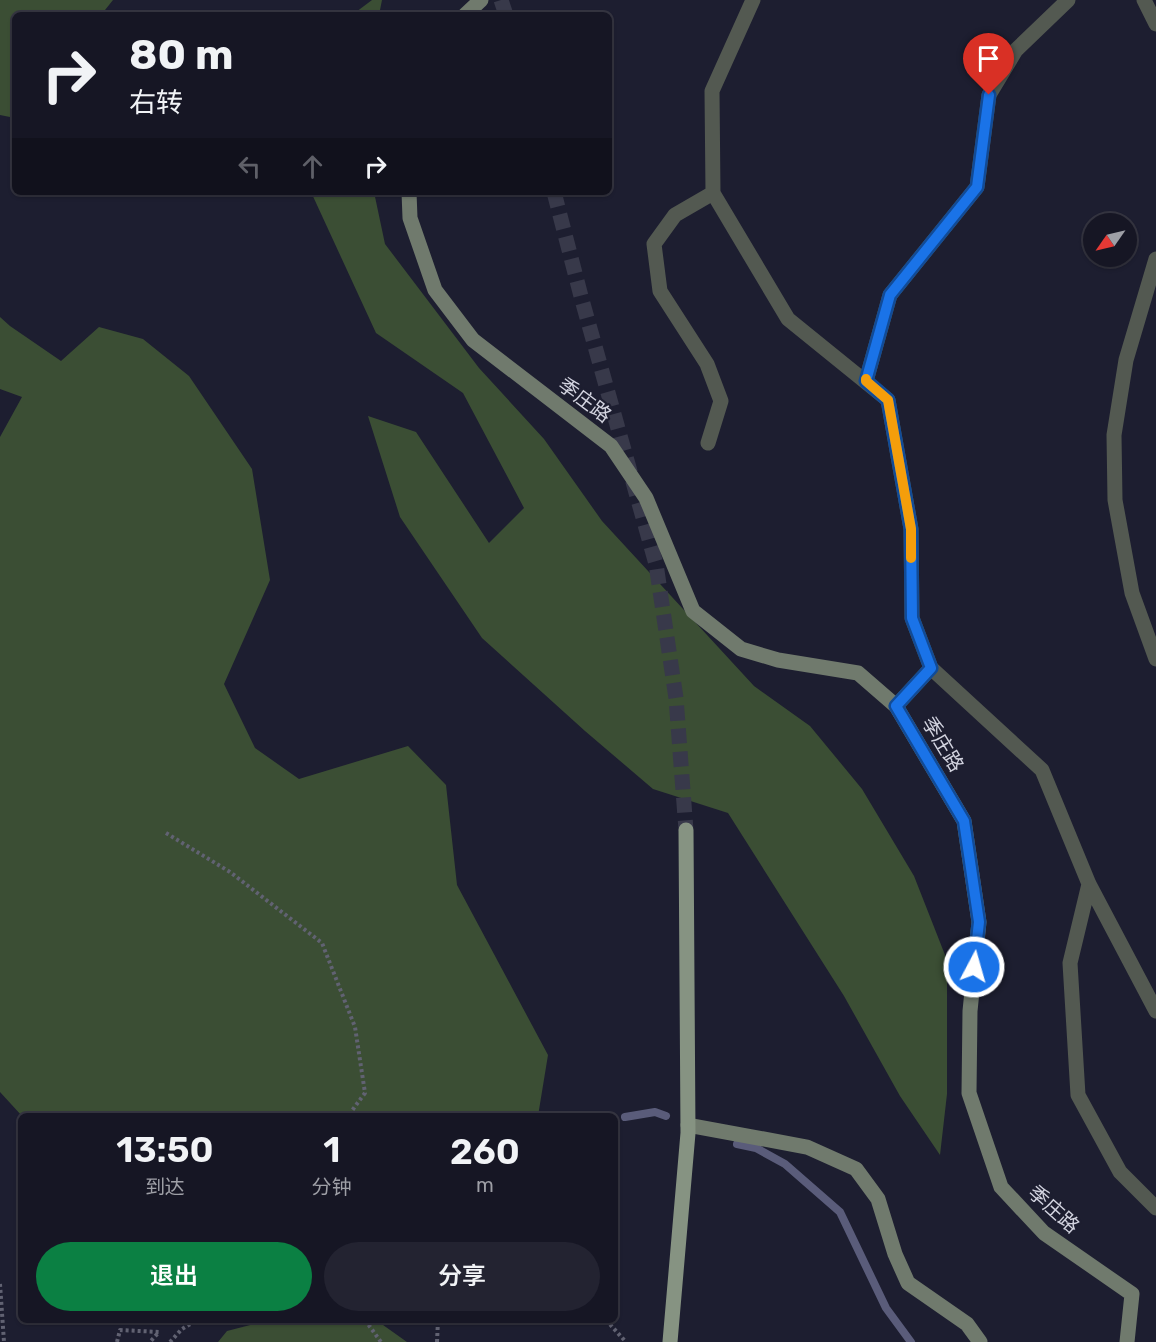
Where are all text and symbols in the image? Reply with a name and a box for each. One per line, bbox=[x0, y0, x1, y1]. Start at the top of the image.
text: 80 m bbox=[129, 30, 233, 80]
pin bbox=[963, 33, 1014, 95]
icon: right bbox=[30, 36, 108, 114]
icon: arrive bbox=[972, 42, 1005, 75]
text: 右转 bbox=[129, 87, 183, 119]
icon: left bbox=[233, 150, 266, 183]
icon: ahead bbox=[296, 150, 329, 183]
icon: right bbox=[359, 150, 392, 183]
north arrow bbox=[1083, 213, 1137, 267]
map controls bbox=[1083, 213, 1137, 267]
street label: 季庄路 bbox=[554, 372, 616, 428]
street label: 季庄路 bbox=[917, 712, 969, 776]
position arrow bbox=[942, 935, 1006, 999]
text: 13:50 bbox=[116, 1128, 214, 1171]
text: 1 bbox=[323, 1128, 340, 1171]
text: 260 bbox=[450, 1130, 520, 1173]
text: m bbox=[476, 1173, 494, 1197]
text: 到达 bbox=[145, 1175, 185, 1199]
text: 分钟 bbox=[312, 1175, 352, 1199]
street label: 季庄路 bbox=[1024, 1180, 1084, 1238]
button: 退出 bbox=[36, 1242, 312, 1311]
button: 分享 bbox=[324, 1242, 600, 1311]

